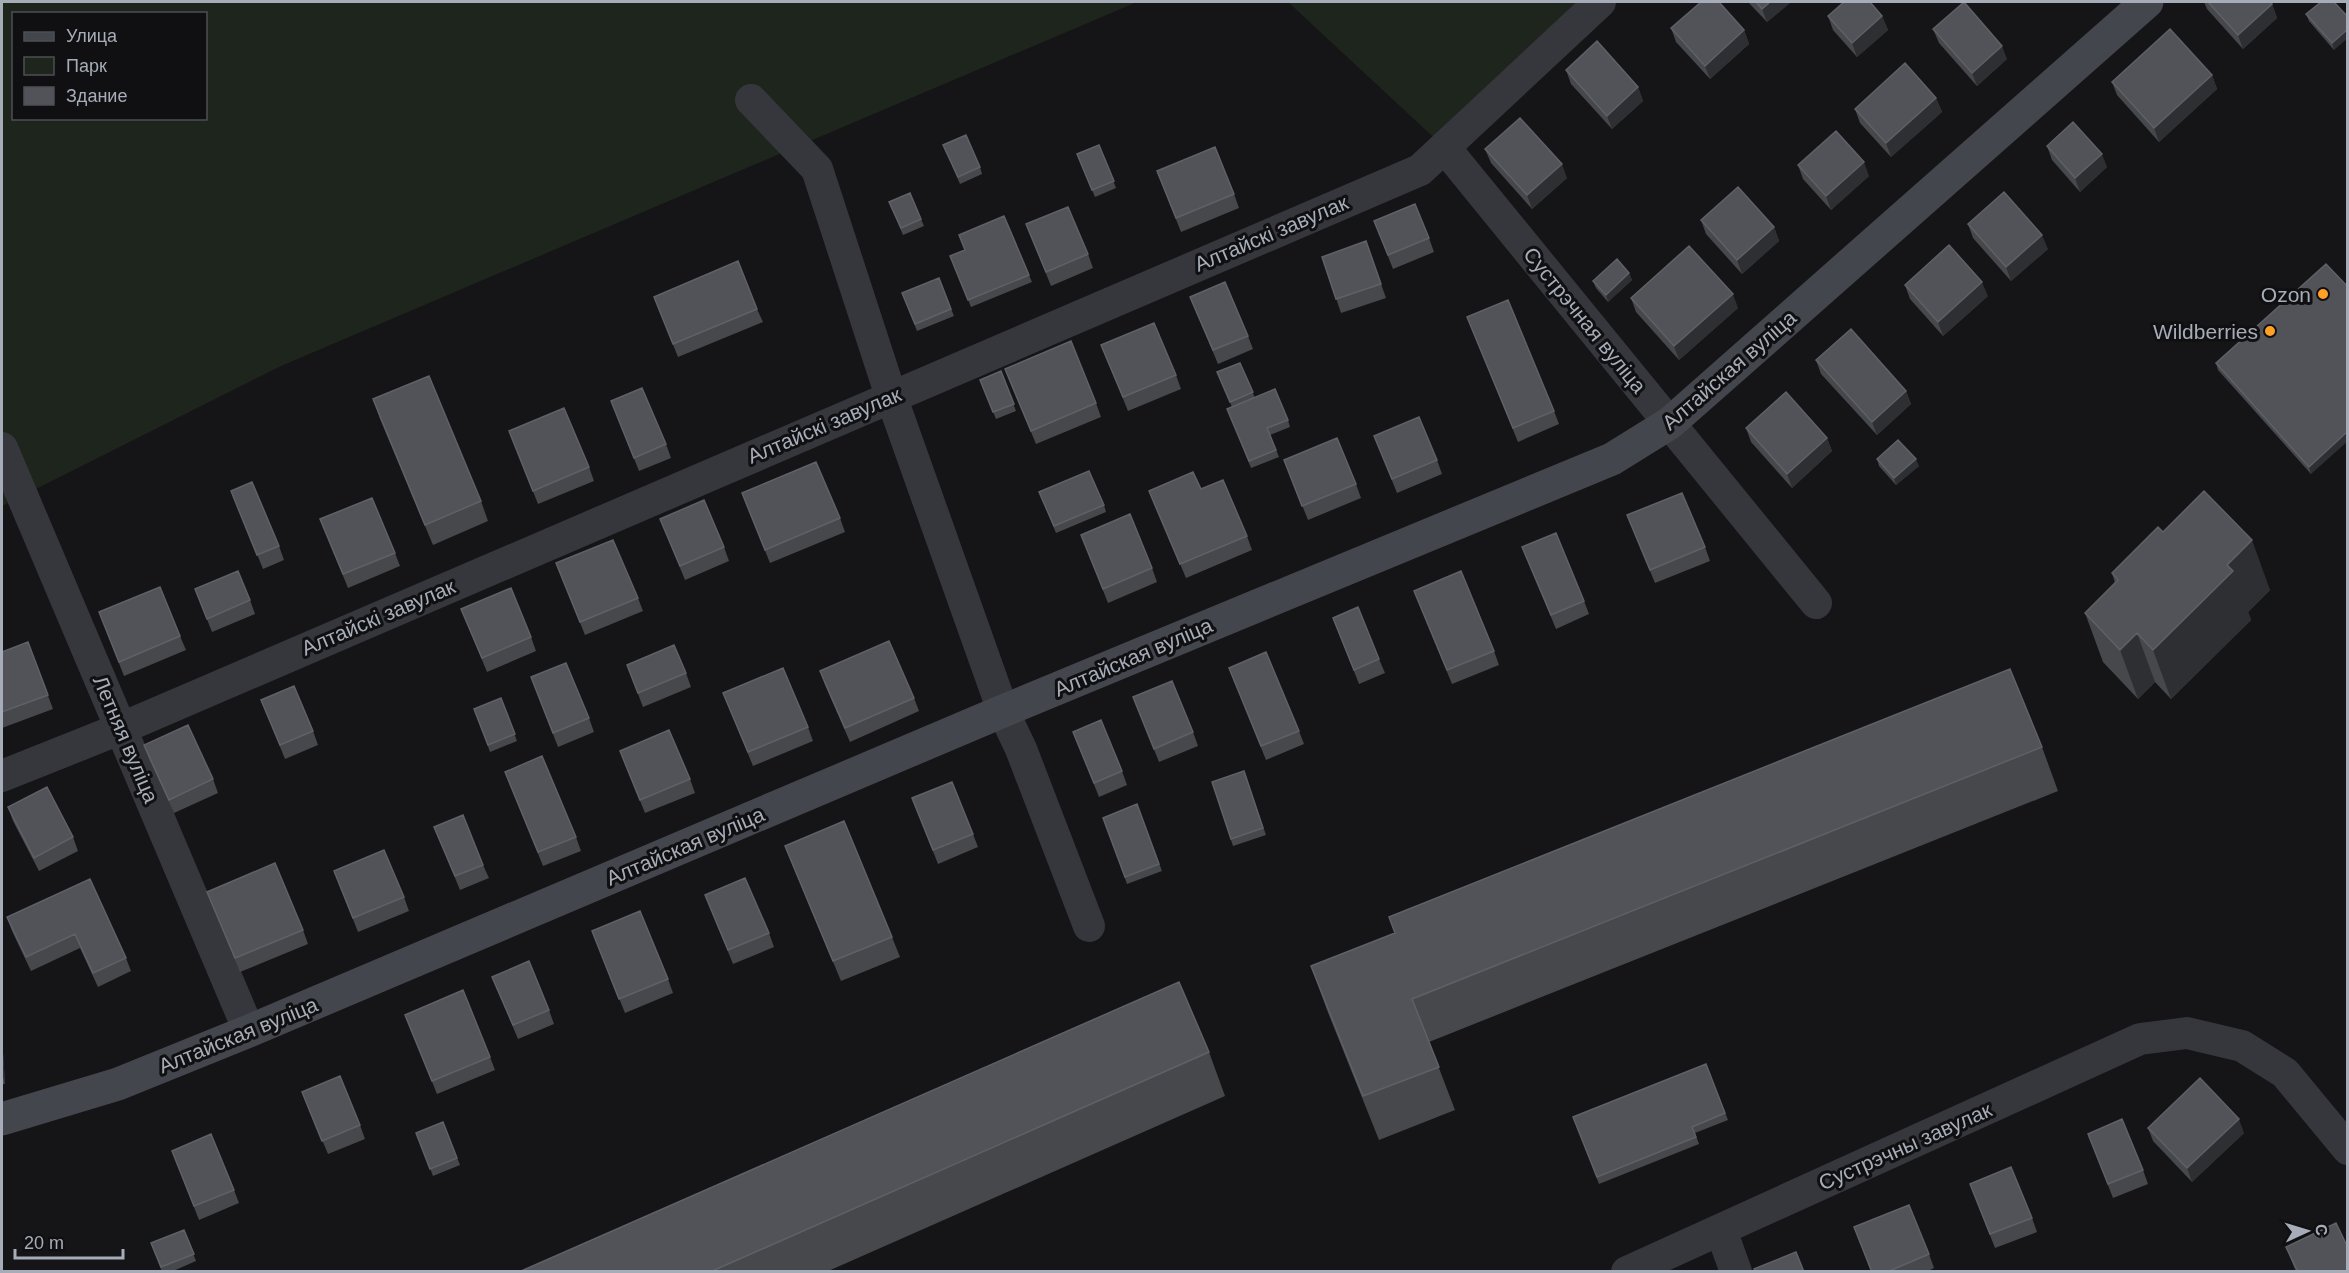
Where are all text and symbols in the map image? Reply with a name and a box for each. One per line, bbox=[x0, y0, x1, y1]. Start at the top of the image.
legend bbox=[12, 12, 207, 120]
text: Улица bbox=[66, 26, 118, 46]
text: Парк bbox=[66, 56, 107, 76]
text: Здание bbox=[66, 86, 127, 106]
street label: Алтайскі завулак bbox=[1191, 190, 1352, 276]
street label: Сустрэчная вуліца bbox=[1519, 243, 1651, 398]
place label: Ozon bbox=[2261, 283, 2311, 306]
marker: Ozon bbox=[2316, 287, 2330, 301]
street label: Алтайская вуліца bbox=[1658, 306, 1801, 434]
place label: Wildberries bbox=[2153, 320, 2258, 343]
marker: Wildberries bbox=[2263, 324, 2277, 338]
street label: Алтайскі завулак bbox=[744, 382, 905, 468]
street label: Алтайскі завулак bbox=[298, 574, 459, 660]
street label: Алтайская вуліца bbox=[1051, 613, 1216, 701]
street label: Летняя вуліца bbox=[89, 672, 163, 806]
street label: Алтайская вуліца bbox=[603, 802, 768, 890]
street label: Алтайская вуліца bbox=[155, 992, 321, 1077]
street label: Сустрэчны завулак bbox=[1815, 1097, 1996, 1194]
north arrow bbox=[2277, 1201, 2337, 1261]
scale bar bbox=[15, 1222, 123, 1260]
text: С bbox=[2313, 1224, 2330, 1237]
text: 20 m bbox=[24, 1233, 64, 1253]

